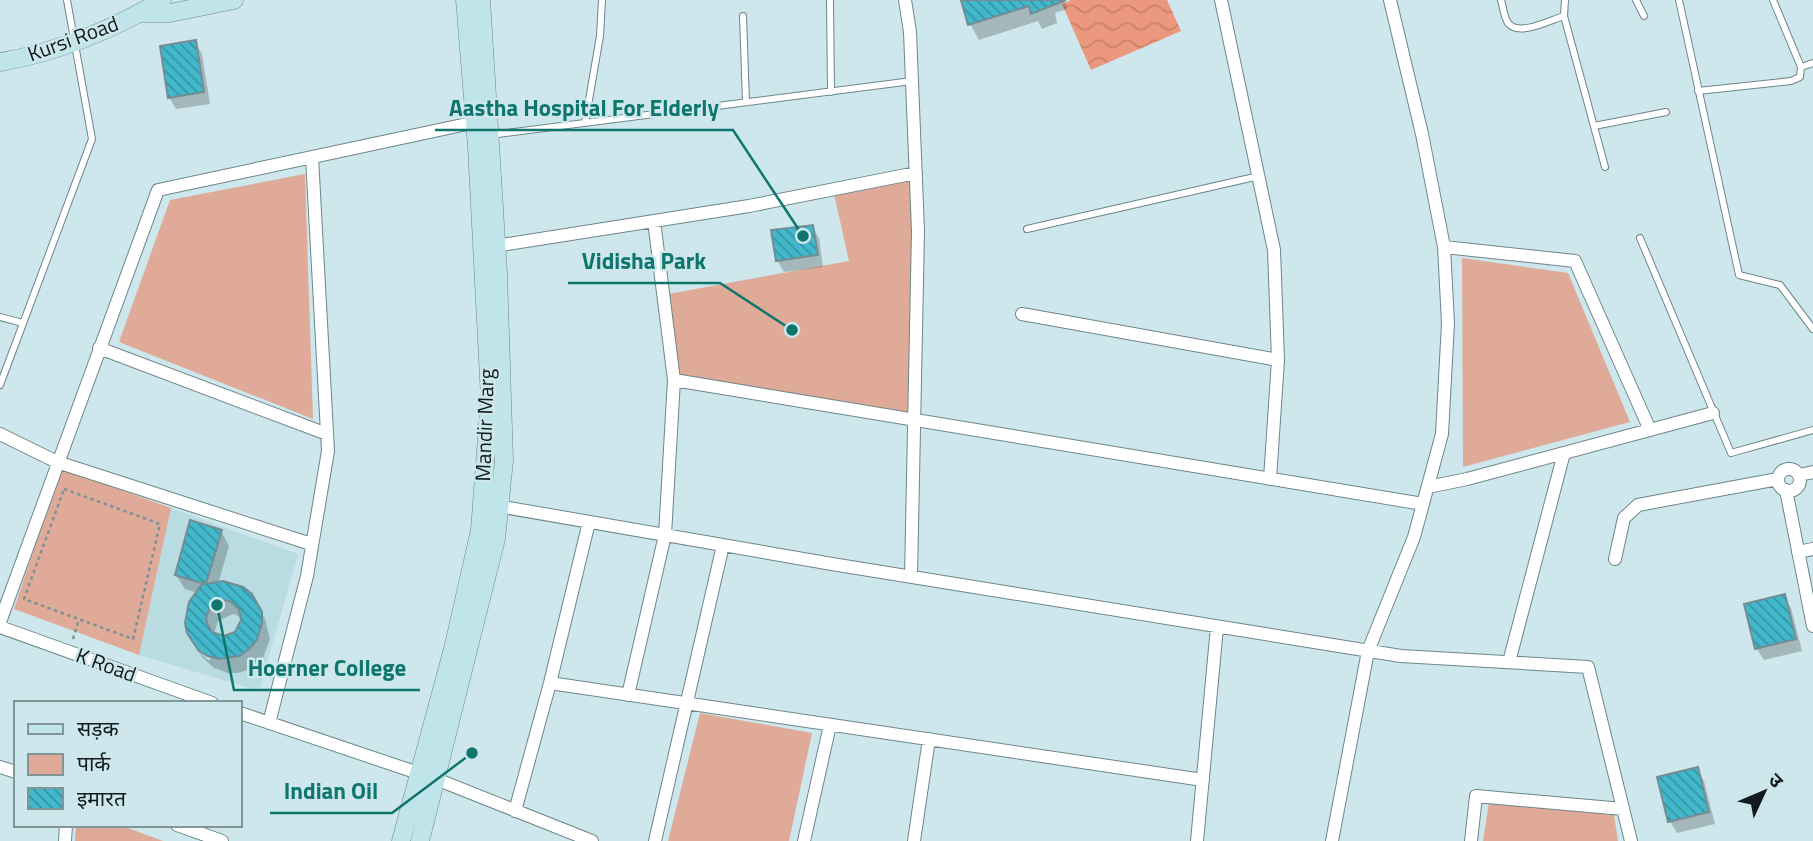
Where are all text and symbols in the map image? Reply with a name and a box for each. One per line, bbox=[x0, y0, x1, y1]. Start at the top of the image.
street label: Kursi Road bbox=[23, 7, 123, 69]
callout: Aastha Hospital For Elderly bbox=[435, 86, 733, 130]
text: Aastha Hospital For Elderly bbox=[449, 90, 719, 125]
callout: Vidisha Park bbox=[568, 239, 720, 283]
text: Vidisha Park bbox=[582, 243, 706, 278]
street label: Mandir Marg bbox=[466, 368, 502, 482]
street label: K Road bbox=[72, 638, 141, 690]
callout: Hoerner College bbox=[234, 646, 420, 690]
text: Hoerner College bbox=[248, 650, 406, 685]
legend bbox=[14, 701, 242, 827]
text: सड़क bbox=[77, 712, 119, 744]
text: पार्क bbox=[77, 747, 111, 779]
north arrow bbox=[1729, 757, 1799, 827]
text: उ bbox=[1762, 766, 1791, 795]
callout: Indian Oil bbox=[270, 769, 392, 813]
text: Indian Oil bbox=[284, 773, 378, 808]
text: इमारत bbox=[77, 782, 127, 814]

